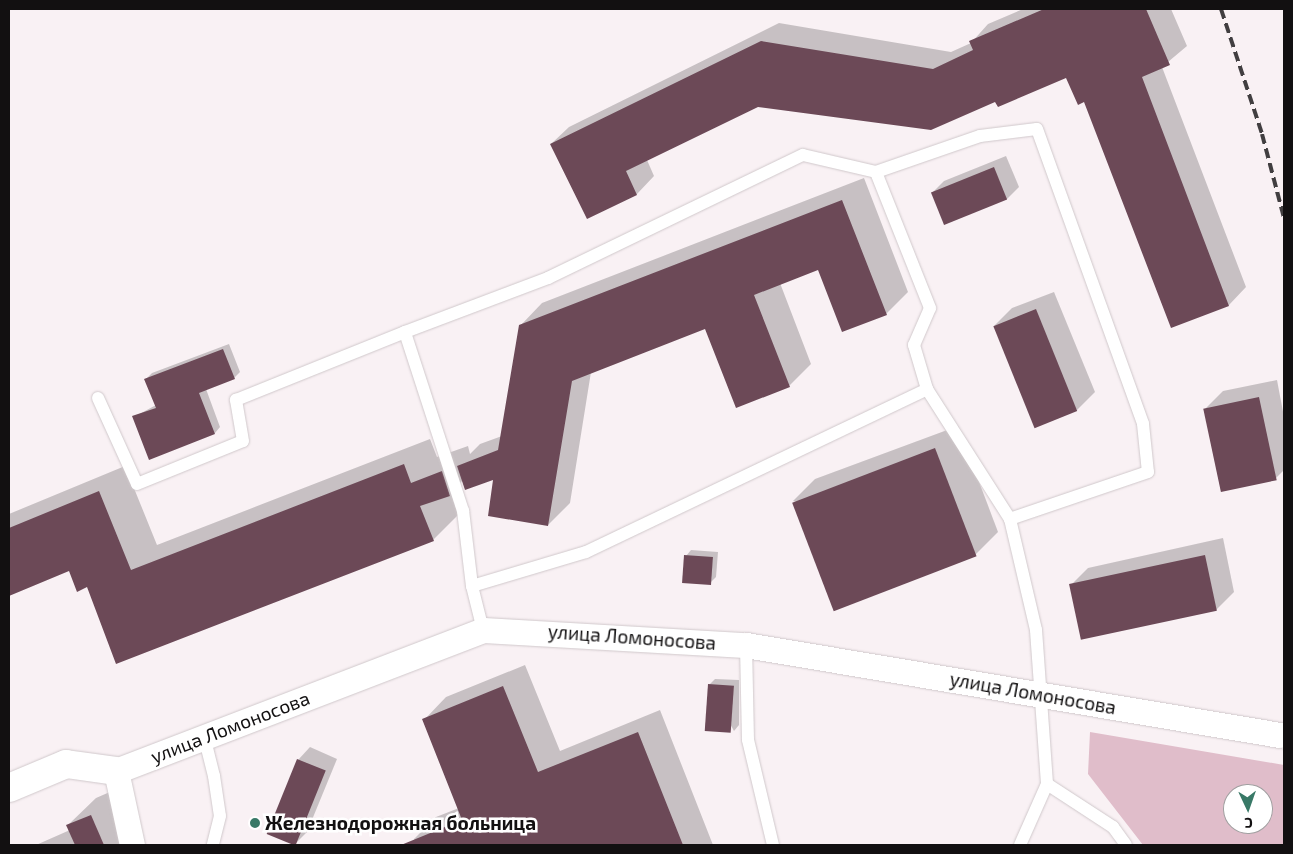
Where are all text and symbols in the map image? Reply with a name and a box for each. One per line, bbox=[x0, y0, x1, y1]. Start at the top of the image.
street label: улица Ломоносова bbox=[547, 620, 717, 654]
street label: улица Ломоносова bbox=[948, 667, 1118, 719]
street label: улица Ломоносова bbox=[147, 686, 313, 768]
north arrow bbox=[1223, 784, 1273, 834]
place label: Железнодорожная больница bbox=[265, 812, 536, 834]
text: С bbox=[1244, 815, 1253, 832]
marker: Железнодорожная больница bbox=[249, 817, 261, 829]

